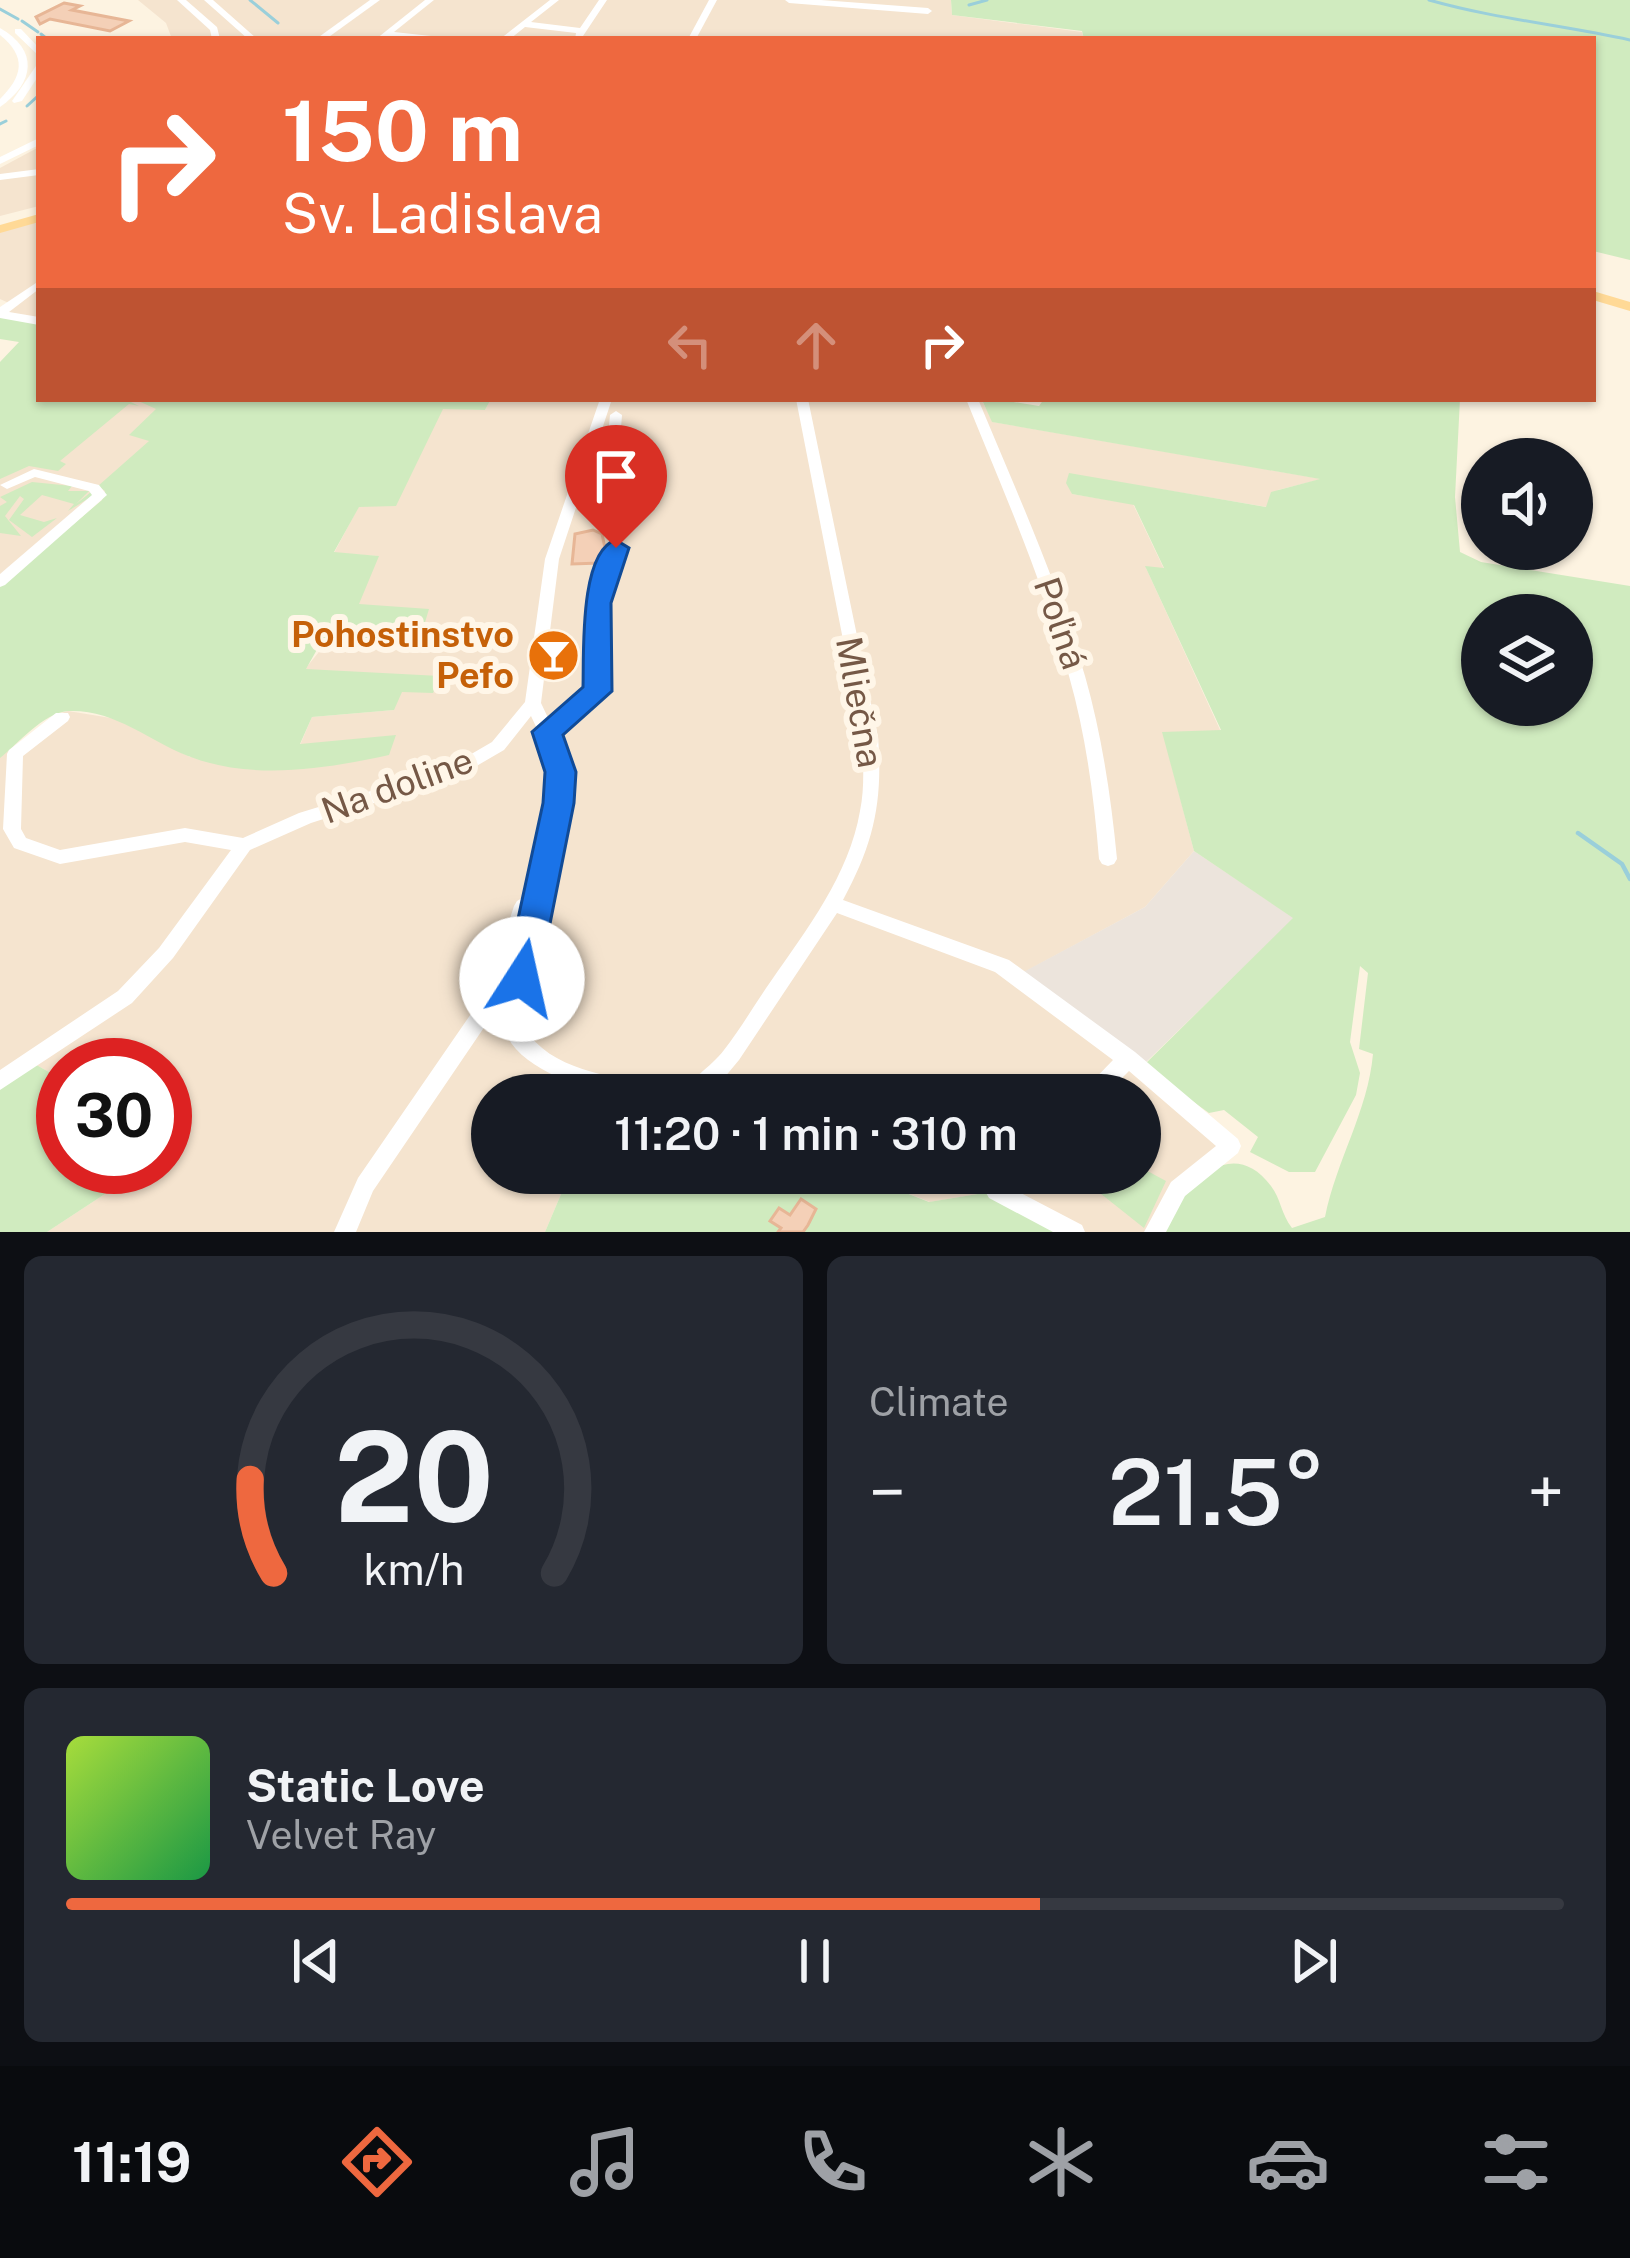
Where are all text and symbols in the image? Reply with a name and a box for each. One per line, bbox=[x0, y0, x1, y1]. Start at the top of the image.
text: 150 m bbox=[282, 81, 523, 180]
icon: right bbox=[84, 84, 240, 240]
text: Sv. Ladislava bbox=[282, 182, 603, 245]
icon: left bbox=[657, 312, 723, 378]
icon: ahead bbox=[783, 312, 849, 378]
icon: right bbox=[909, 312, 975, 378]
pin bbox=[565, 425, 667, 548]
map controls bbox=[1461, 438, 1593, 726]
button: sound bbox=[1461, 438, 1593, 570]
icon: arrive bbox=[583, 443, 649, 509]
street label: Poľná bbox=[1026, 572, 1096, 674]
button: layers bbox=[1461, 594, 1593, 726]
place label: Pohostinstvo Pefo bbox=[291, 613, 514, 696]
bar icon: Pohostinstvo Pefo bbox=[525, 627, 581, 683]
street label: Mliečna bbox=[828, 633, 892, 771]
street label: Na doline bbox=[316, 738, 478, 832]
position arrow bbox=[459, 916, 585, 1042]
speed limit sign: 30 bbox=[36, 1038, 192, 1194]
text: 11:20 · 1 min · 310 m bbox=[614, 1107, 1018, 1160]
text: Climate bbox=[869, 1379, 1009, 1425]
text: 20 bbox=[334, 1403, 493, 1550]
text: 21.5° bbox=[1108, 1439, 1325, 1545]
text: − bbox=[869, 1453, 906, 1531]
text: + bbox=[1527, 1453, 1564, 1531]
text: km/h bbox=[363, 1544, 464, 1595]
text: Static Love bbox=[246, 1759, 485, 1812]
text: Velvet Ray bbox=[246, 1812, 436, 1858]
icon: previous bbox=[283, 1928, 349, 1994]
icon: pause bbox=[782, 1928, 848, 1994]
icon: next bbox=[1281, 1928, 1347, 1994]
icon: directions bbox=[335, 2120, 419, 2204]
icon: music bbox=[563, 2120, 647, 2204]
icon: phone bbox=[791, 2120, 875, 2204]
icon: climate bbox=[1019, 2120, 1103, 2204]
icon: car bbox=[1246, 2120, 1330, 2204]
icon: filters bbox=[1474, 2120, 1558, 2204]
text: 11:19 bbox=[72, 2131, 191, 2194]

